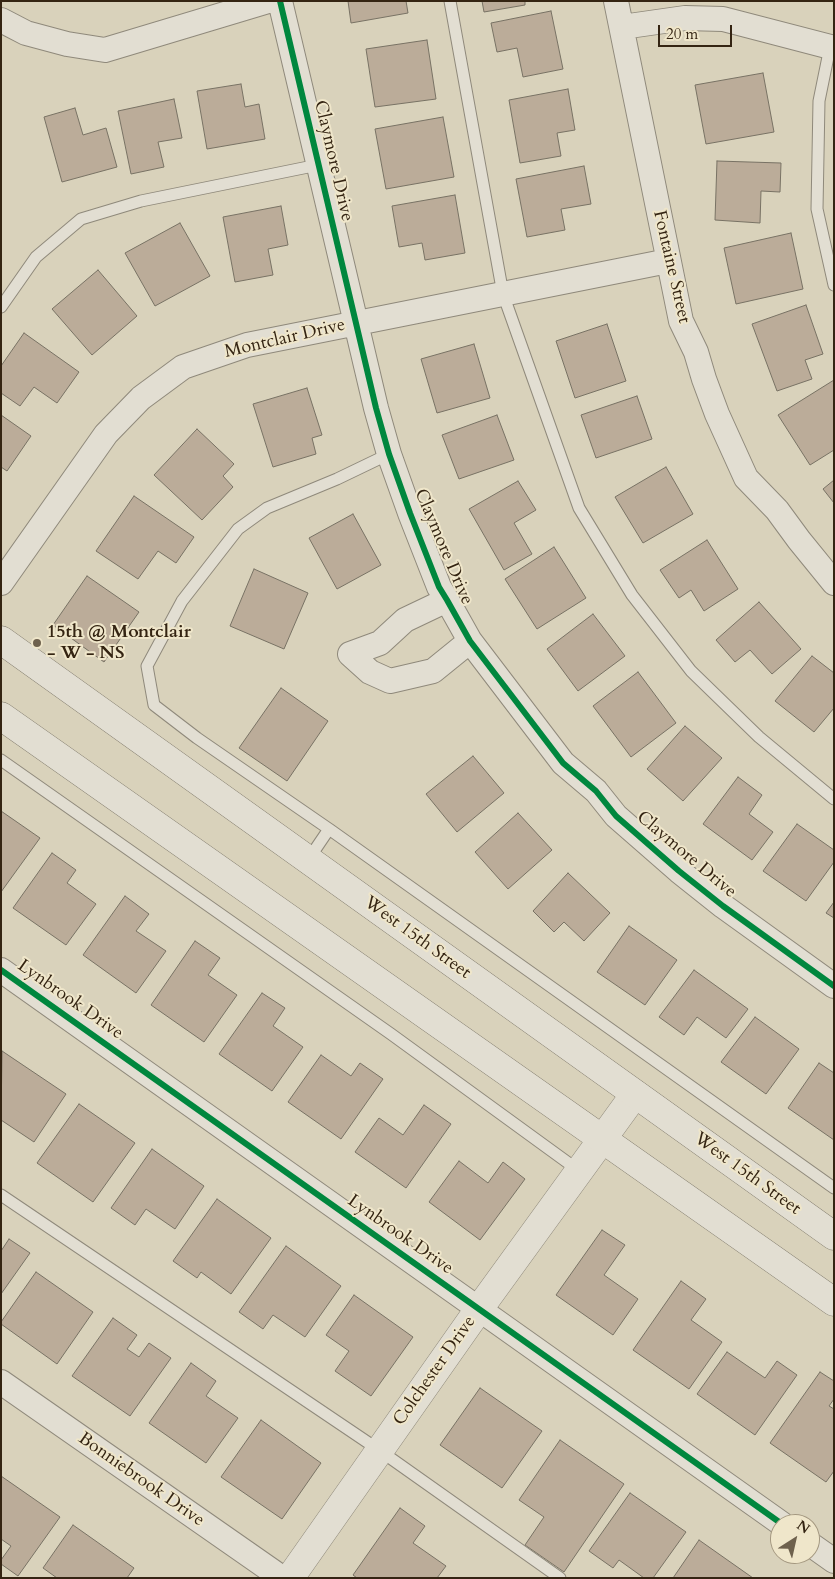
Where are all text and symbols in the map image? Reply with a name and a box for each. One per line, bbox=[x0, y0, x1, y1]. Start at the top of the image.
scale bar bbox=[660, 15, 734, 47]
text: 20 m bbox=[666, 24, 698, 44]
street label: Claymore Drive bbox=[309, 98, 357, 224]
street label: Fontaine Street bbox=[648, 208, 694, 326]
street label: Montclair Drive bbox=[223, 315, 347, 363]
street label: Claymore Drive bbox=[409, 486, 477, 608]
place label: 15th @ Montclair - W - NS bbox=[47, 622, 191, 664]
marker: 15th @ Montclair - W - NS bbox=[31, 637, 43, 649]
street label: Claymore Drive bbox=[632, 807, 740, 903]
street label: West 15th Street bbox=[359, 892, 475, 984]
street label: Lynbrook Drive bbox=[13, 956, 127, 1044]
street label: West 15th Street bbox=[689, 1128, 805, 1220]
street label: Lynbrook Drive bbox=[343, 1191, 457, 1279]
street label: Colchester Drive bbox=[389, 1312, 481, 1430]
street label: Bonniebrook Drive bbox=[74, 1428, 208, 1532]
north arrow bbox=[770, 1514, 820, 1564]
text: N bbox=[793, 1516, 814, 1538]

